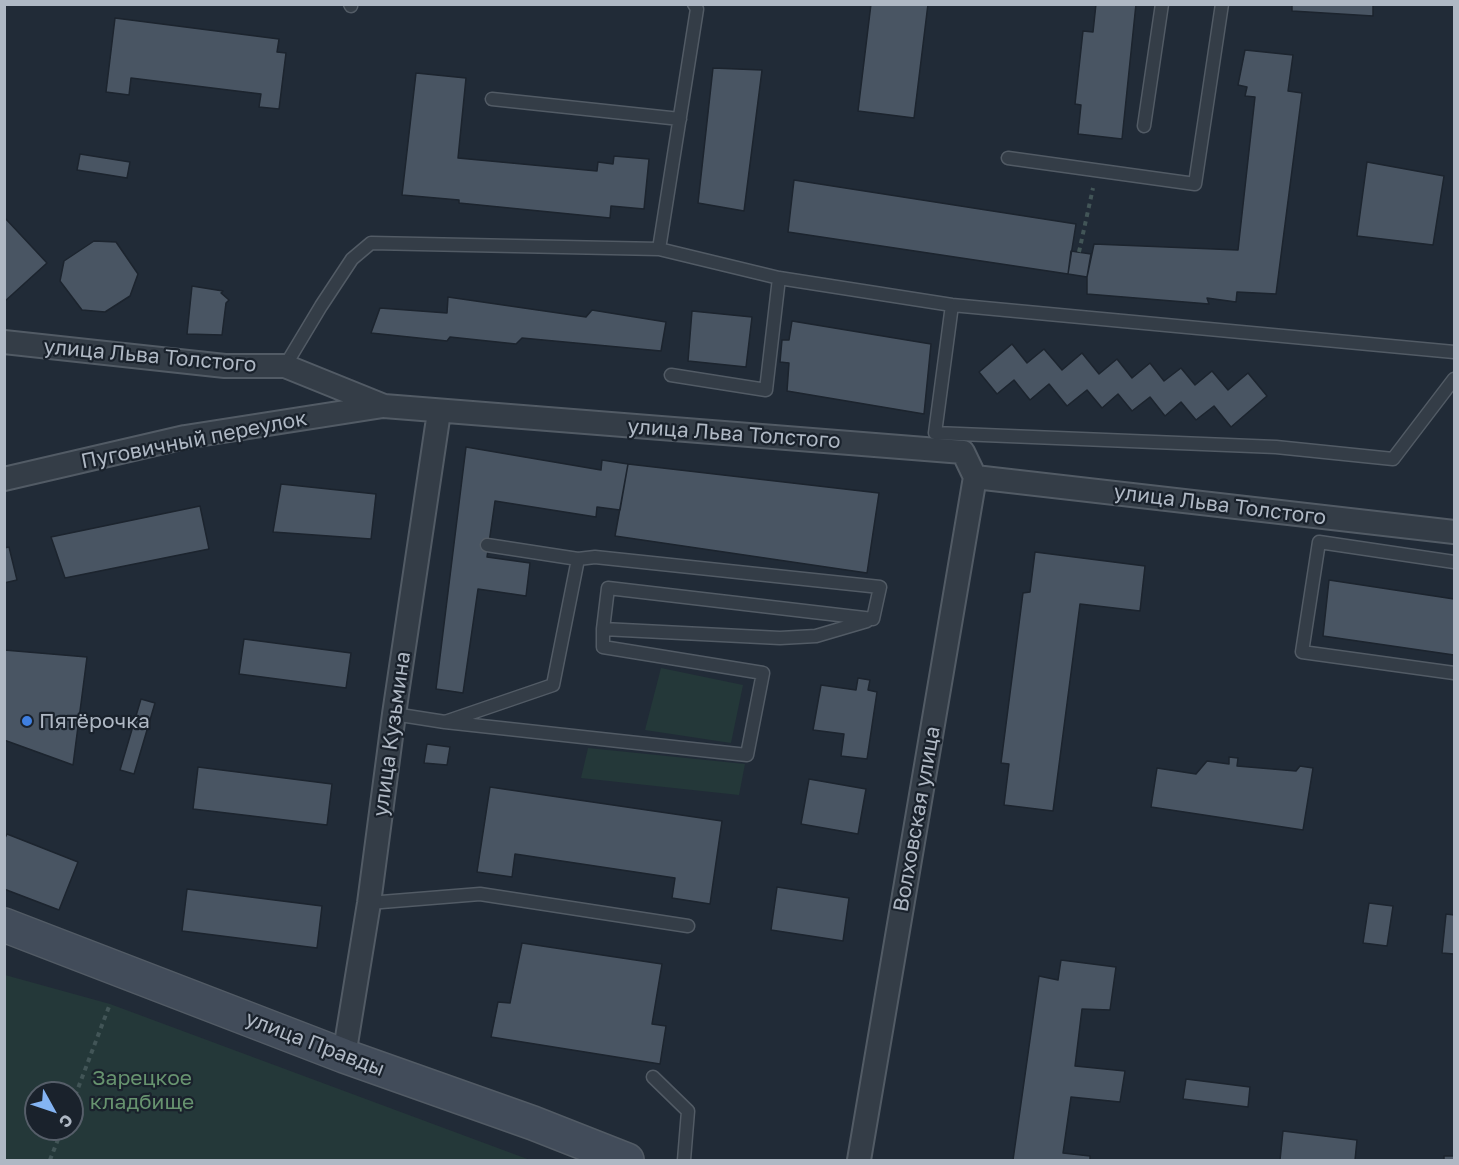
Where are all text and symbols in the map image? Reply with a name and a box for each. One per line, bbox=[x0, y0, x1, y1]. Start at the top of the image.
street label: улица Льва Толстого bbox=[42, 334, 258, 378]
street label: Пуговичный переулок bbox=[79, 406, 309, 474]
street label: улица Льва Толстого bbox=[626, 414, 842, 454]
street label: улица Льва Толстого bbox=[1112, 479, 1328, 531]
street label: улица Кузьмина bbox=[368, 650, 416, 818]
place label: Пятёрочка bbox=[39, 708, 150, 734]
marker: Пятёрочка bbox=[20, 714, 34, 728]
street label: Волховская улица bbox=[888, 724, 946, 914]
street label: улица Правды bbox=[242, 1006, 388, 1082]
park label: Зарецкое кладбище bbox=[90, 1065, 194, 1115]
north arrow bbox=[24, 1081, 84, 1141]
text: С bbox=[55, 1110, 78, 1132]

